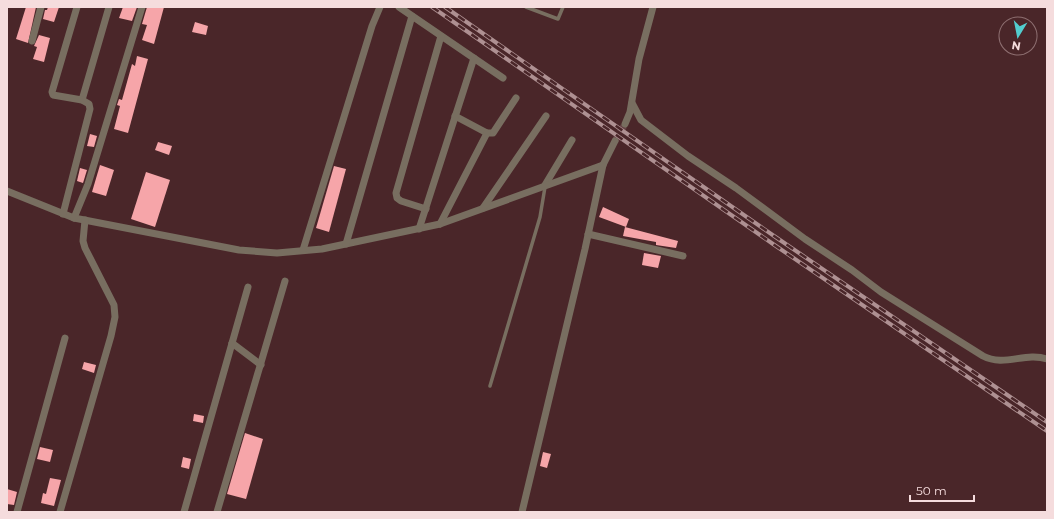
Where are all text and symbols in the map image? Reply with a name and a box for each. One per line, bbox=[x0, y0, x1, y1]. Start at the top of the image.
north arrow bbox=[998, 16, 1038, 56]
text: N bbox=[1011, 38, 1022, 54]
scale bar bbox=[910, 477, 974, 503]
text: 50 m bbox=[916, 483, 947, 498]

